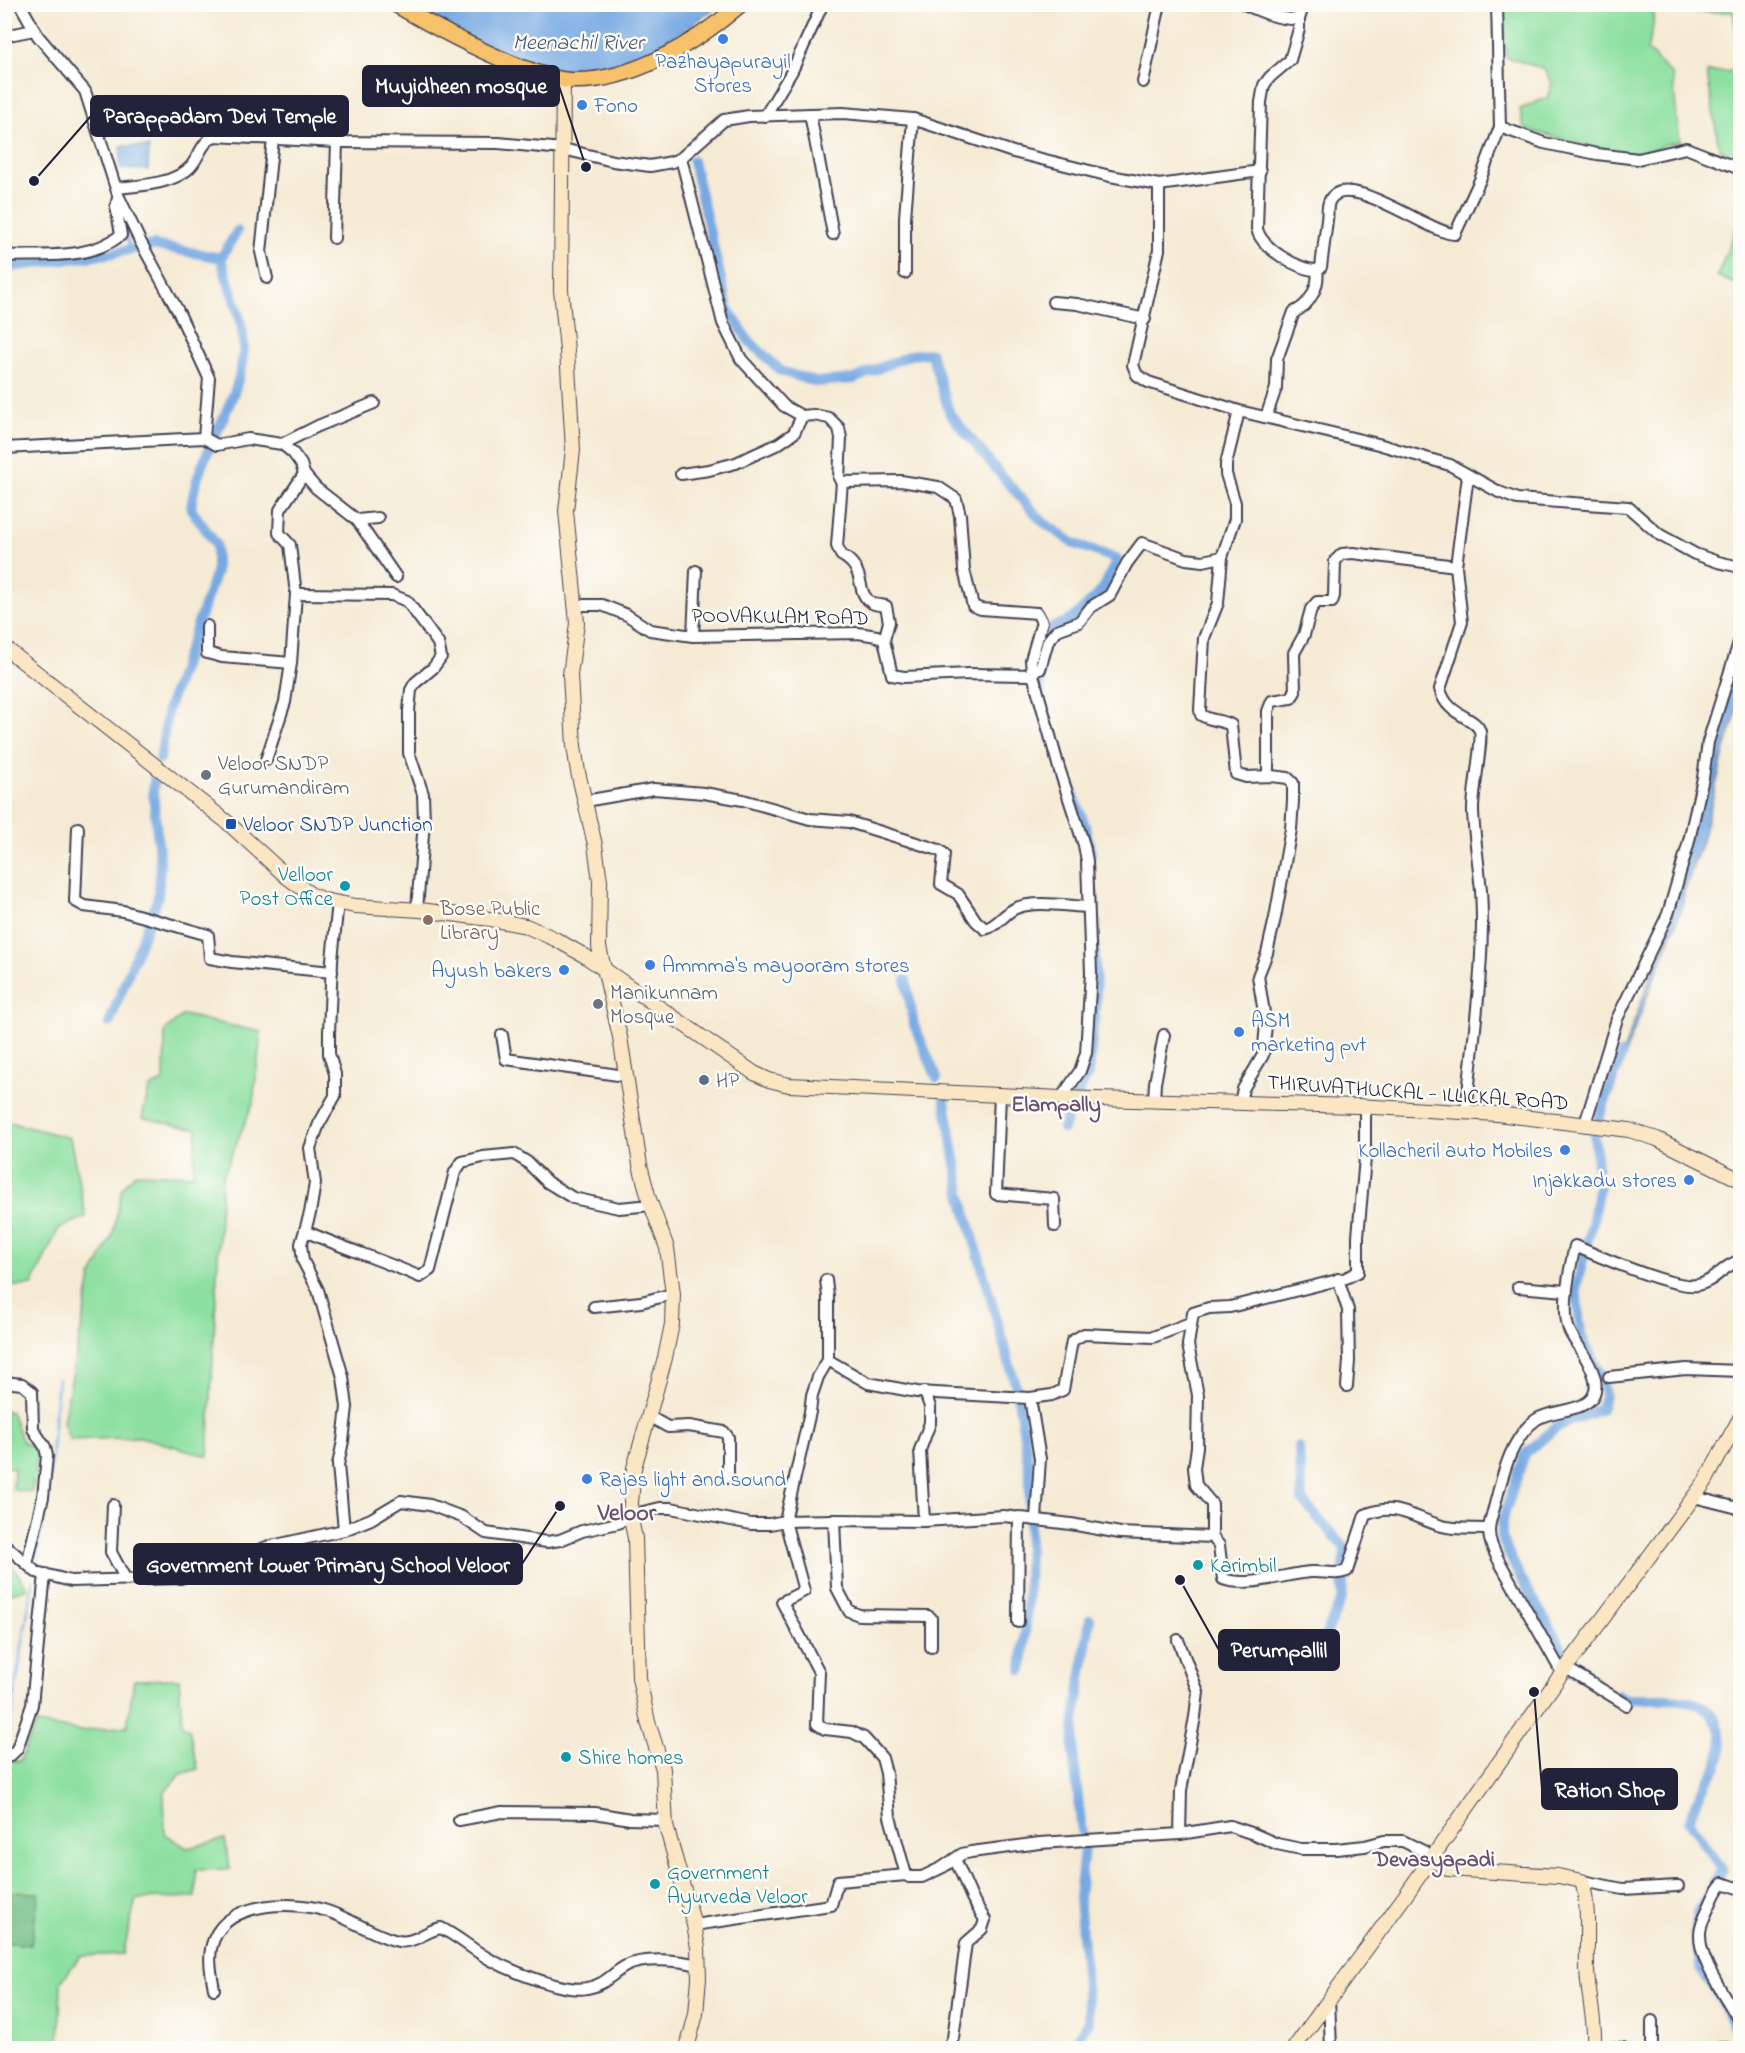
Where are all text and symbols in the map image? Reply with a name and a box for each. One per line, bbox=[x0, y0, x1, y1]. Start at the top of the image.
water label: Meenachil River bbox=[512, 28, 647, 60]
marker: Pazhayapurayil Stores bbox=[716, 32, 730, 46]
place label: Pazhayapurayil Stores bbox=[655, 48, 791, 102]
callout: Muyidheen mosque bbox=[363, 66, 559, 106]
text: Muyidheen mosque bbox=[375, 72, 548, 105]
place label: Fono bbox=[593, 92, 638, 122]
callout: Parappadam Devi Temple bbox=[91, 96, 348, 136]
marker: Fono bbox=[575, 98, 589, 112]
text: Parappadam Devi Temple bbox=[104, 102, 338, 134]
street label: POOVAKULAM ROAD bbox=[691, 601, 869, 635]
place label: Veloor SNDP Gurumandiram bbox=[217, 750, 349, 804]
marker: Veloor SNDP Gurumandiram bbox=[199, 768, 213, 782]
place label: Veloor SNDP Junction bbox=[242, 811, 433, 841]
marker: Veloor SNDP Junction bbox=[224, 817, 238, 831]
place label: Velloor Post Office bbox=[240, 861, 334, 915]
marker: Velloor Post Office bbox=[338, 879, 352, 893]
place label: Bose Public Library bbox=[439, 895, 541, 951]
marker: Bose Public Library bbox=[421, 913, 435, 927]
place label: Ammma's mayooram stores bbox=[662, 952, 910, 984]
place label: Ayush bakers bbox=[431, 957, 552, 989]
marker: Ammma's mayooram stores bbox=[643, 958, 657, 972]
marker: Ayush bakers bbox=[557, 963, 571, 977]
place label: Manikunnam Mosque bbox=[610, 979, 718, 1033]
marker: Manikunnam Mosque bbox=[591, 997, 605, 1011]
place label: ASM marketing pvt bbox=[1251, 1007, 1366, 1063]
marker: ASM marketing pvt bbox=[1232, 1025, 1246, 1039]
place label: HP bbox=[716, 1067, 739, 1097]
street label: THIRUVATHUCKAL - ILLICKAL ROAD bbox=[1266, 1068, 1570, 1119]
marker: HP bbox=[697, 1073, 711, 1087]
district label: Elampally bbox=[1011, 1090, 1101, 1123]
place label: Kollacheril auto Mobiles bbox=[1358, 1137, 1553, 1167]
marker: Kollacheril auto Mobiles bbox=[1558, 1143, 1572, 1157]
place label: Injakkadu stores bbox=[1532, 1167, 1677, 1197]
marker: Injakkadu stores bbox=[1682, 1173, 1696, 1187]
place label: Rajas light and sound bbox=[599, 1466, 786, 1498]
marker: Rajas light and sound bbox=[580, 1472, 594, 1486]
district label: Veloor bbox=[597, 1497, 657, 1532]
callout: Government Lower Primary School Veloor bbox=[134, 1544, 522, 1584]
text: Government Lower Primary School Veloor bbox=[146, 1551, 511, 1584]
place label: Karimbil bbox=[1210, 1552, 1277, 1582]
marker: Karimbil bbox=[1191, 1558, 1205, 1572]
callout: Perumpallil bbox=[1219, 1630, 1339, 1670]
text: Perumpallil bbox=[1231, 1636, 1328, 1668]
place label: Shire homes bbox=[578, 1744, 684, 1774]
marker: Shire homes bbox=[559, 1750, 573, 1764]
callout: Ration Shop bbox=[1542, 1769, 1677, 1809]
text: Ration Shop bbox=[1554, 1776, 1666, 1808]
district label: Devasyapadi bbox=[1372, 1845, 1495, 1878]
place label: Government Ayurveda Veloor bbox=[667, 1859, 808, 1915]
marker: Government Ayurveda Veloor bbox=[648, 1877, 662, 1891]

